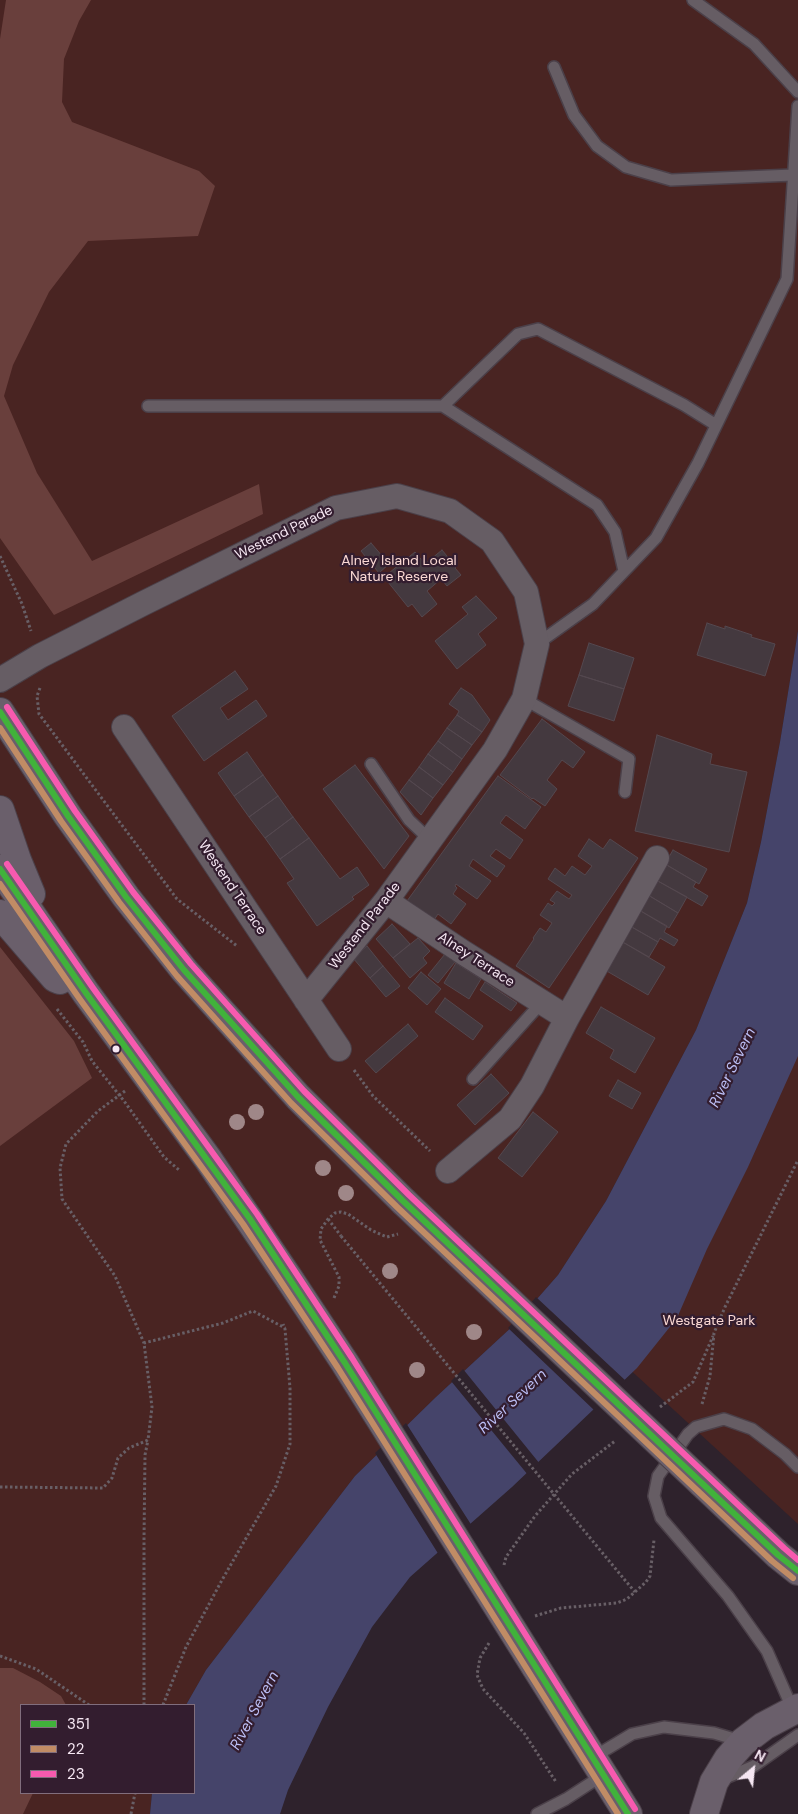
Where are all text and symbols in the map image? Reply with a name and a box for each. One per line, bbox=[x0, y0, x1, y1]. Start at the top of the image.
street label: Westend Parade bbox=[233, 502, 335, 564]
park label: Alney Island Local Nature Reserve bbox=[341, 553, 457, 586]
street label: Westend Terrace bbox=[194, 838, 270, 938]
street label: Westend Parade bbox=[326, 879, 404, 973]
street label: Alney Terrace bbox=[434, 929, 518, 991]
water label: River Severn bbox=[706, 1025, 760, 1111]
unlabelled marker bbox=[111, 1044, 121, 1054]
park label: Westgate Park bbox=[663, 1313, 755, 1329]
water label: River Severn bbox=[475, 1366, 551, 1438]
water label: River Severn bbox=[227, 1669, 283, 1753]
legend bbox=[20, 1704, 195, 1794]
text: 351 bbox=[67, 1714, 90, 1734]
text: 22 bbox=[67, 1739, 84, 1759]
north arrow bbox=[728, 1744, 778, 1794]
text: N bbox=[751, 1745, 769, 1766]
text: 23 bbox=[67, 1764, 85, 1784]

